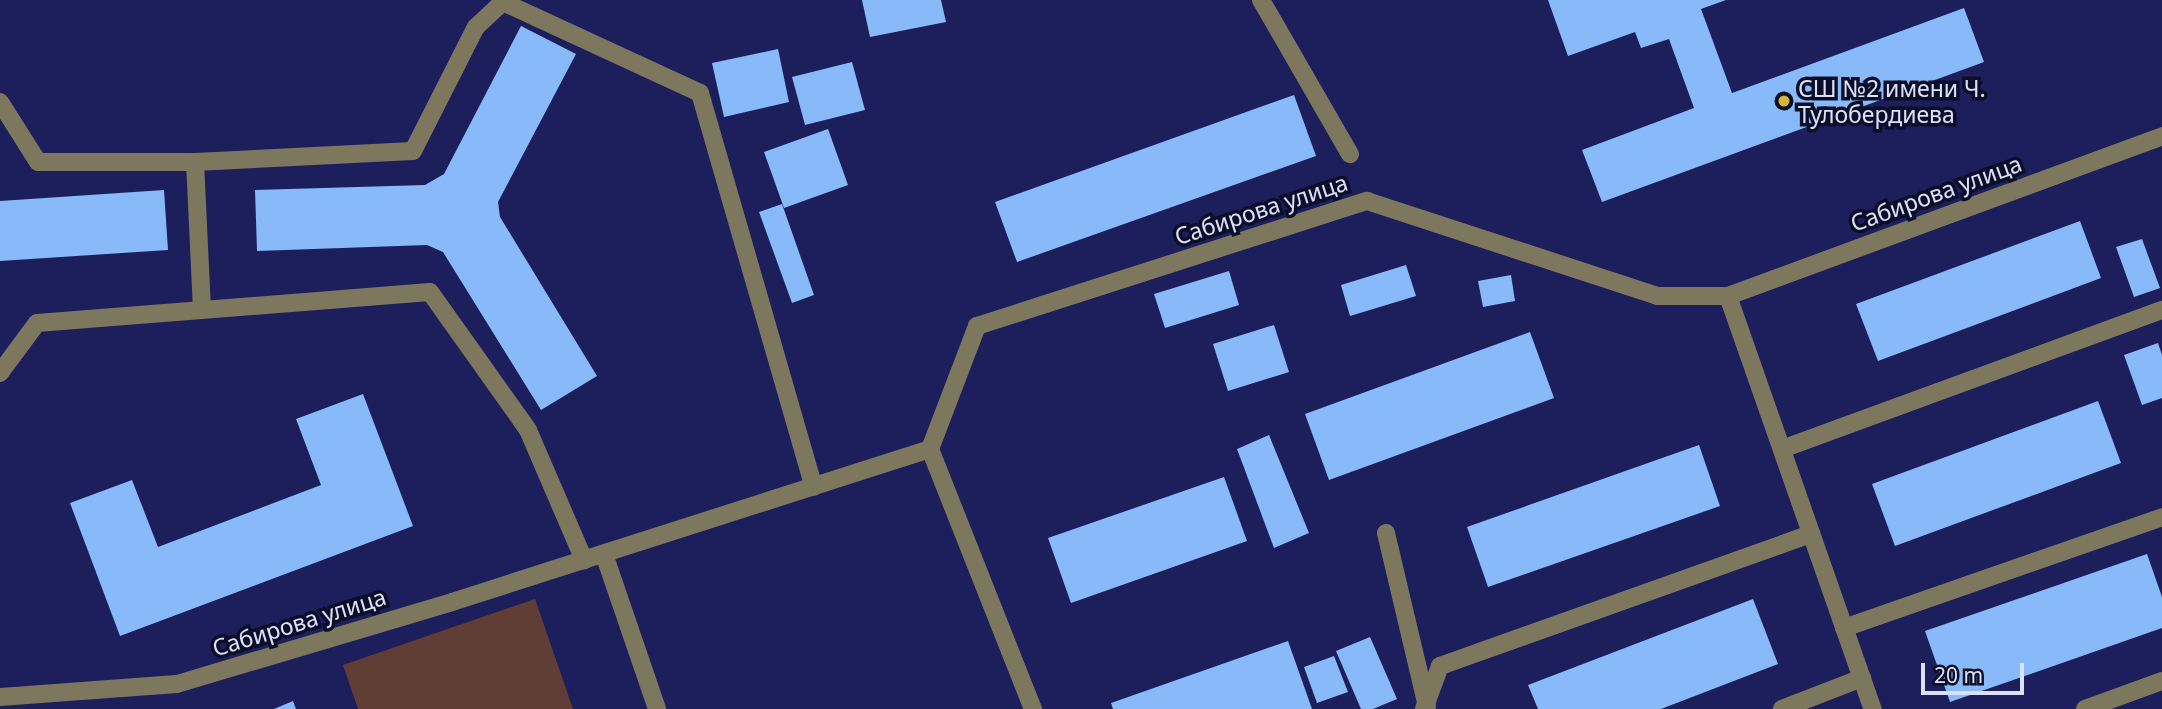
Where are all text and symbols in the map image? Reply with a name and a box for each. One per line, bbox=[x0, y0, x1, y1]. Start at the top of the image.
place label: СШ №2 имени Ч. Тулобердиева bbox=[1798, 74, 1986, 128]
marker: СШ №2 имени Ч. Тулобердиева bbox=[1776, 93, 1792, 109]
street label: Сабирова улица bbox=[1847, 149, 2025, 237]
street label: Сабирова улица bbox=[1171, 168, 1351, 250]
street label: Сабирова улица bbox=[209, 582, 389, 662]
scale bar bbox=[1924, 650, 2027, 694]
text: 20 m bbox=[1934, 661, 1983, 689]

